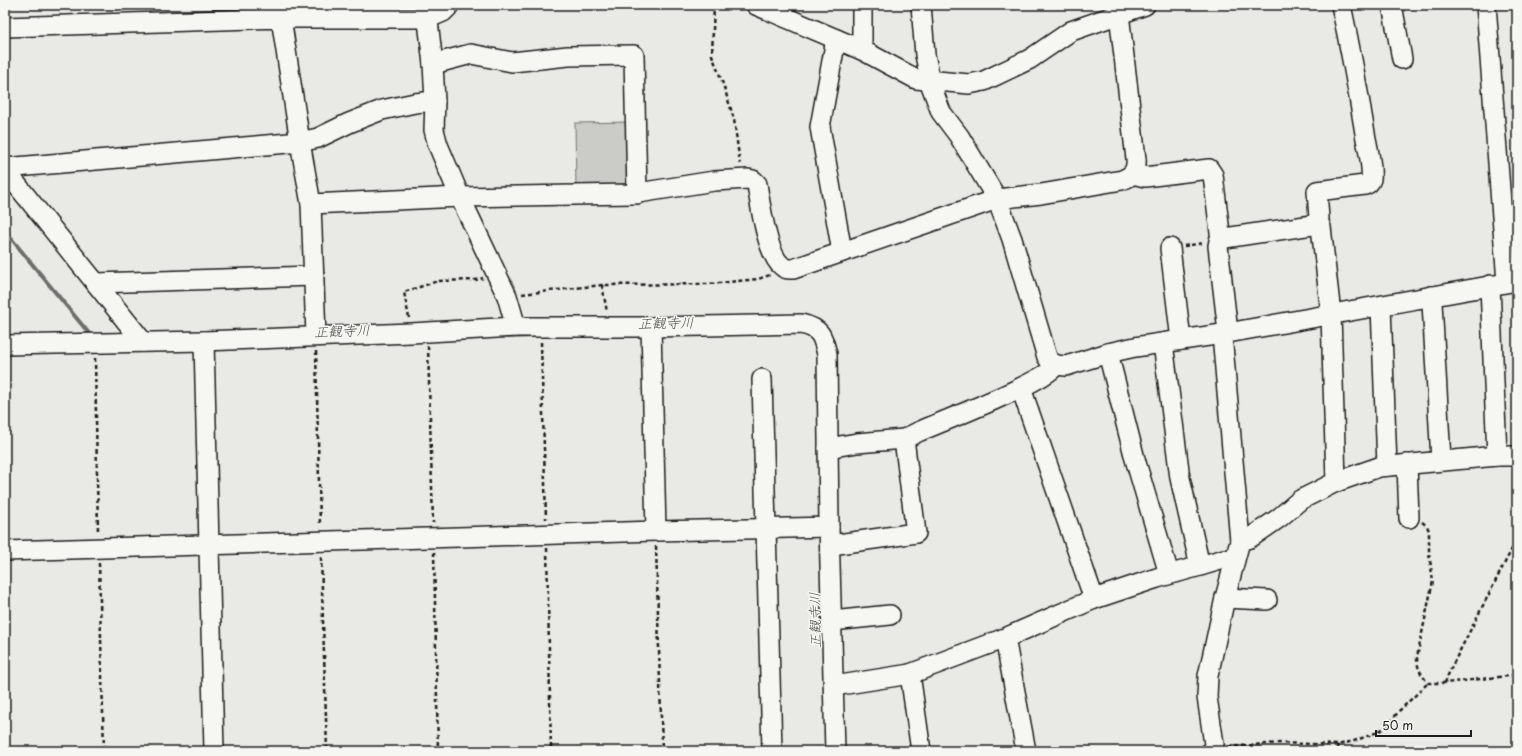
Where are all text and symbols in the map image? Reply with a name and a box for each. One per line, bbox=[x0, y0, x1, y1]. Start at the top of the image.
water label: 正観寺川 bbox=[638, 312, 694, 333]
water label: 正観寺川 bbox=[314, 319, 370, 342]
water label: 正観寺川 bbox=[804, 592, 825, 648]
scale bar bbox=[1376, 712, 1471, 738]
text: 50 m bbox=[1382, 716, 1413, 734]

